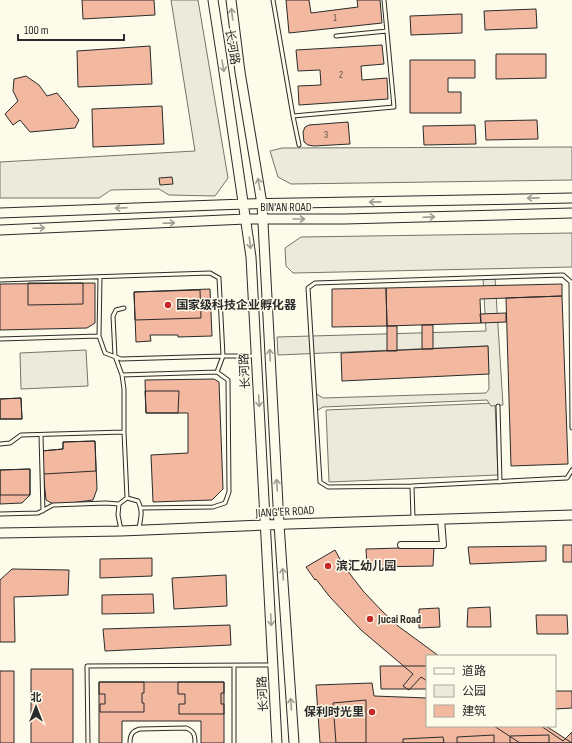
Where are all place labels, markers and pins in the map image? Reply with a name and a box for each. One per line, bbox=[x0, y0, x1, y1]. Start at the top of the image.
place label: 国家级科技企业孵化器 bbox=[176, 298, 297, 313]
marker: 国家级科技企业孵化器 bbox=[163, 300, 173, 310]
place label: 滨汇幼儿园 bbox=[336, 559, 396, 574]
marker: 滨汇幼儿园 bbox=[323, 561, 333, 571]
place label: Jucai Road bbox=[377, 612, 421, 627]
marker: Jucai Road bbox=[365, 614, 375, 624]
place label: 保利时光里 bbox=[304, 705, 364, 720]
marker: 保利时光里 bbox=[367, 707, 377, 717]

